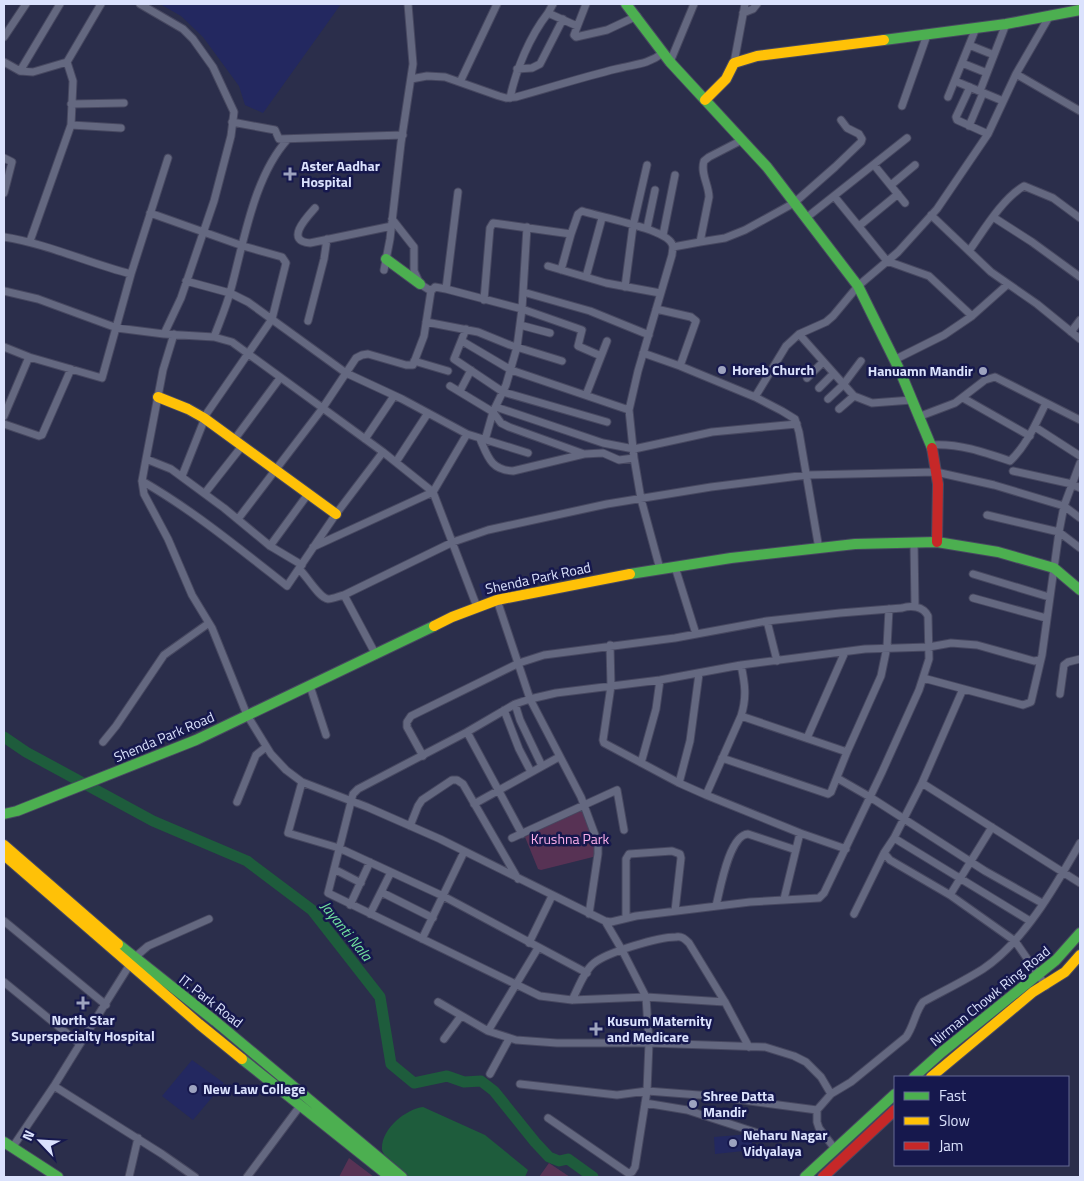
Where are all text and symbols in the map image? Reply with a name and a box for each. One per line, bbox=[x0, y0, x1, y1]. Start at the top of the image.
place label: Aster Aadhar Hospital bbox=[301, 155, 380, 192]
marker: Aster Aadhar Hospital bbox=[283, 167, 297, 181]
place label: Horeb Church bbox=[732, 359, 814, 380]
place label: Hanuamn Mandir bbox=[868, 360, 973, 381]
marker: Horeb Church bbox=[716, 364, 728, 376]
marker: Hanuamn Mandir bbox=[977, 365, 989, 377]
street label: Shenda Park Road bbox=[483, 556, 593, 599]
street label: Shenda Park Road bbox=[110, 706, 217, 767]
park label: Krushna Park bbox=[531, 828, 610, 849]
water label: Jayanti Nala bbox=[315, 896, 379, 967]
street label: Nirman Chowk Ring Road bbox=[925, 940, 1054, 1051]
street label: IT. Park Road bbox=[175, 969, 248, 1032]
marker: North Star Superspecialty Hospital bbox=[76, 996, 90, 1010]
place label: North Star Superspecialty Hospital bbox=[11, 1009, 155, 1046]
place label: Kusum Maternity and Medicare bbox=[607, 1010, 712, 1047]
marker: Kusum Maternity and Medicare bbox=[589, 1022, 603, 1036]
legend bbox=[894, 1076, 1069, 1166]
place label: New Law College bbox=[203, 1078, 306, 1099]
marker: New Law College bbox=[187, 1083, 199, 1095]
text: Fast bbox=[939, 1084, 967, 1107]
place label: Shree Datta Mandir bbox=[703, 1085, 774, 1122]
marker: Shree Datta Mandir bbox=[687, 1098, 699, 1110]
text: Slow bbox=[939, 1109, 970, 1132]
north arrow bbox=[15, 1116, 65, 1166]
place label: Neharu Nagar Vidyalaya bbox=[743, 1124, 827, 1161]
text: N bbox=[16, 1126, 39, 1144]
text: Jam bbox=[939, 1134, 963, 1157]
marker: Neharu Nagar Vidyalaya bbox=[727, 1137, 739, 1149]

